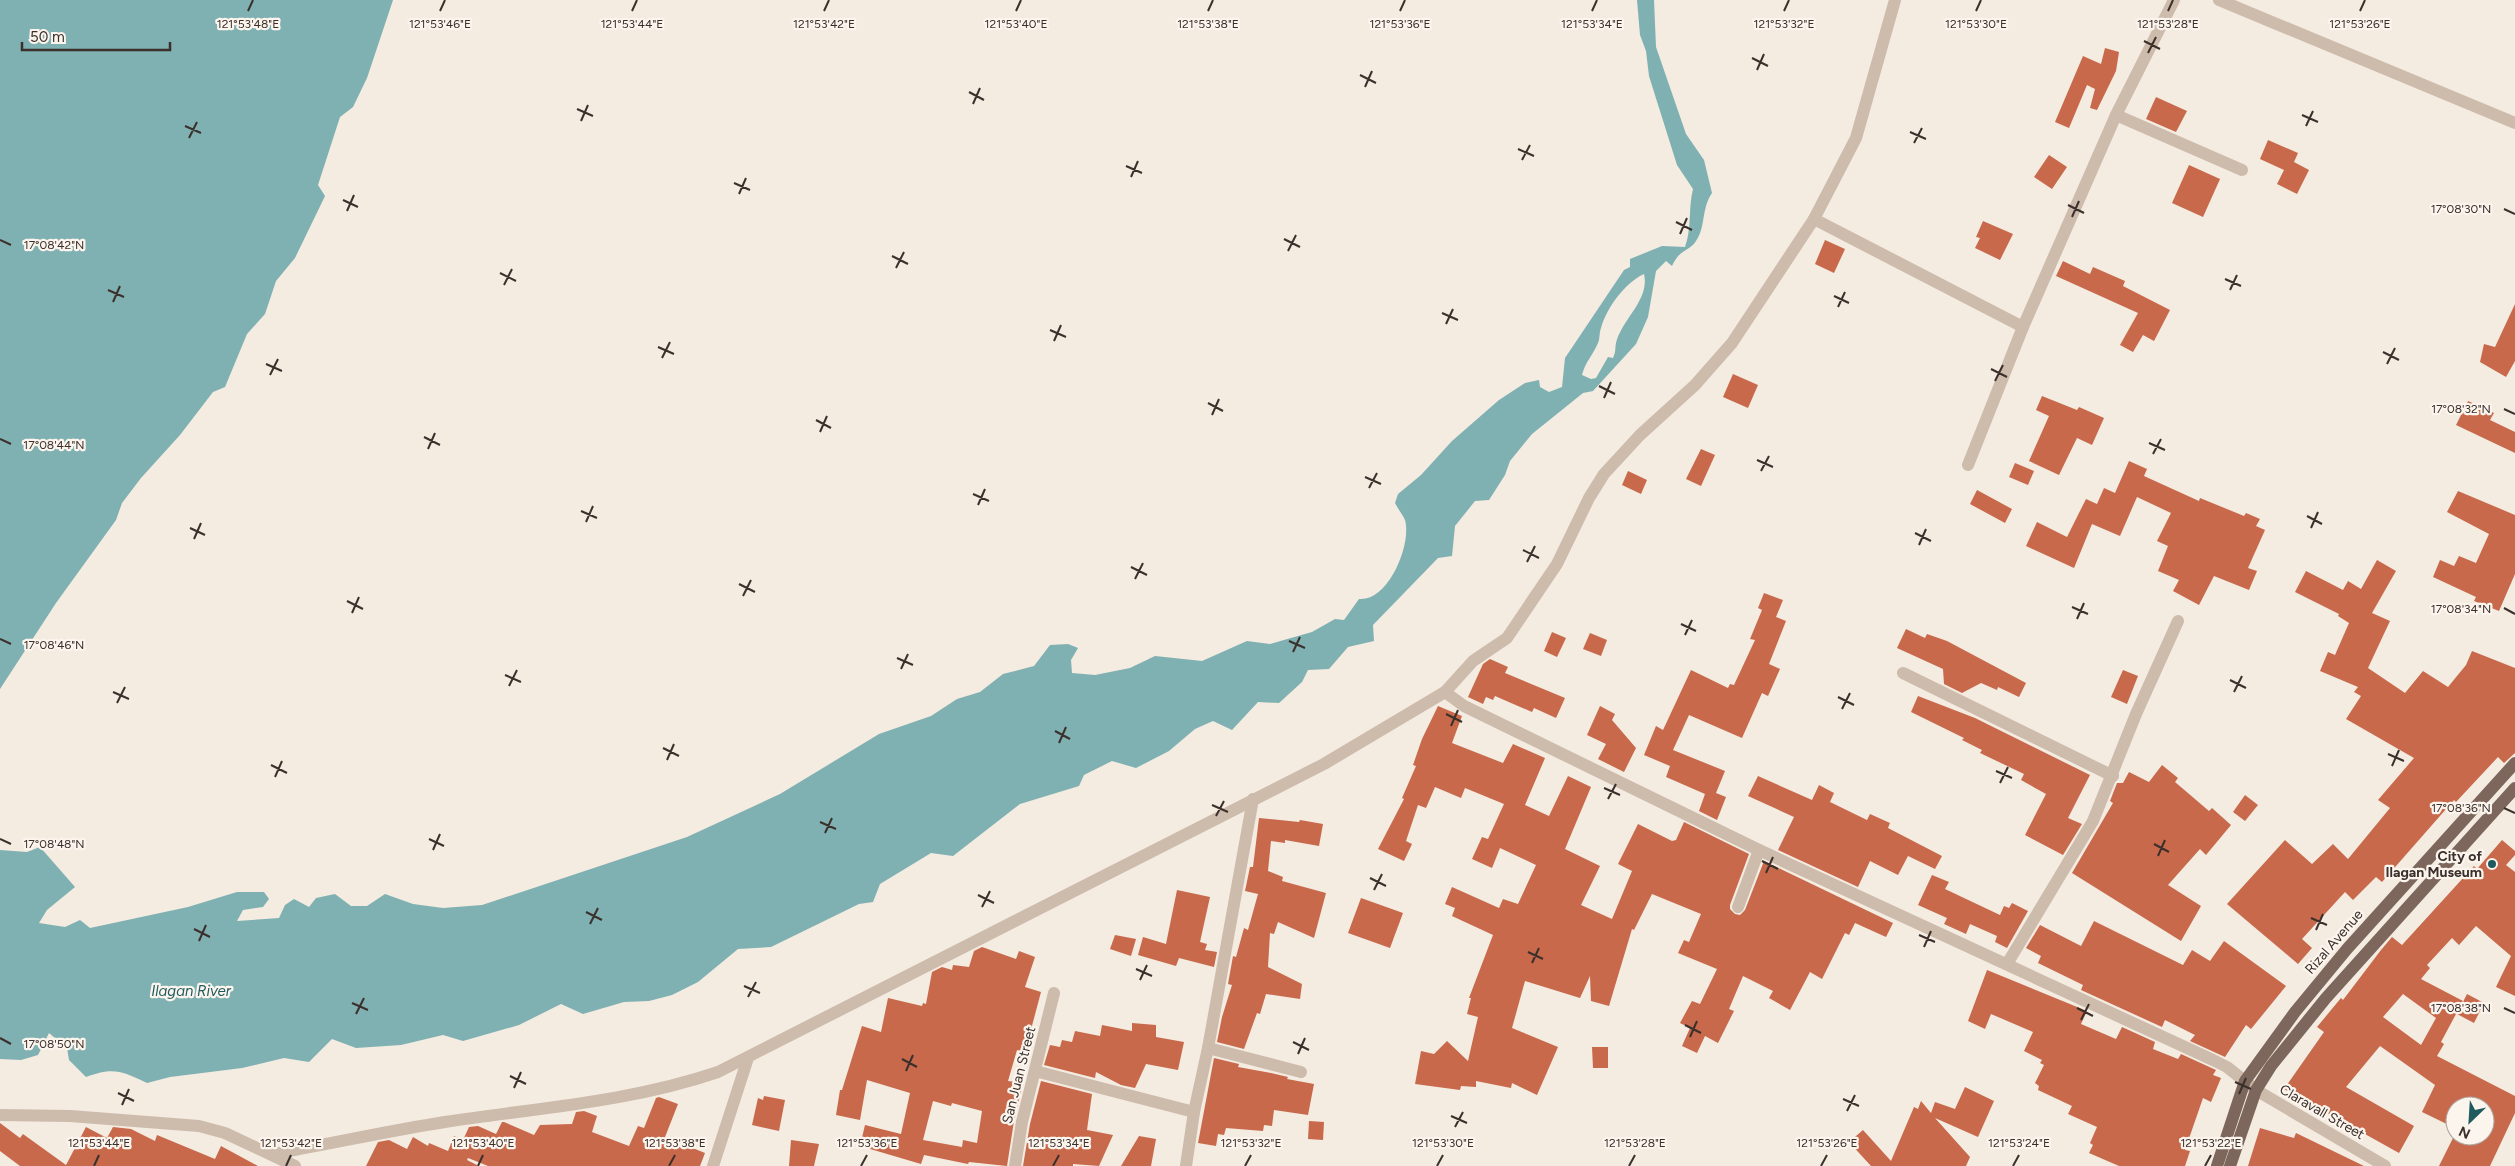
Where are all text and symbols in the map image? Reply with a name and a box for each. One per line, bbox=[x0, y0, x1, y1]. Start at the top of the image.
text: 121°53'48"E bbox=[217, 17, 279, 31]
text: 121°53'46"E bbox=[409, 17, 471, 31]
text: 121°53'44"E bbox=[601, 17, 663, 31]
text: 121°53'42"E bbox=[793, 17, 855, 31]
text: 121°53'40"E bbox=[985, 17, 1047, 31]
text: 121°53'38"E bbox=[1177, 17, 1239, 31]
text: 121°53'36"E bbox=[1369, 17, 1431, 31]
text: 121°53'34"E bbox=[1561, 17, 1623, 31]
text: 121°53'32"E bbox=[1753, 17, 1815, 31]
text: 121°53'30"E bbox=[1945, 17, 2007, 31]
text: 121°53'28"E bbox=[2137, 17, 2199, 31]
text: 121°53'26"E bbox=[2329, 17, 2391, 31]
scale bar bbox=[22, 20, 170, 52]
text: 50 m bbox=[30, 28, 65, 46]
text: 17°08'30"N bbox=[2431, 202, 2491, 216]
text: 17°08'42"N bbox=[24, 238, 84, 252]
text: 17°08'32"N bbox=[2431, 402, 2491, 416]
text: 17°08'44"N bbox=[23, 438, 85, 452]
text: 17°08'34"N bbox=[2431, 602, 2491, 616]
text: 17°08'46"N bbox=[24, 638, 84, 652]
text: 17°08'36"N bbox=[2431, 801, 2491, 815]
text: 17°08'48"N bbox=[23, 837, 85, 851]
place label: City of Ilagan Museum bbox=[2385, 848, 2482, 881]
marker: City of Ilagan Museum bbox=[2486, 858, 2498, 870]
street label: Rizal Avenue bbox=[2301, 906, 2367, 978]
water label: Ilagan River bbox=[151, 982, 232, 1000]
text: 17°08'38"N bbox=[2431, 1001, 2491, 1015]
street label: San Juan Street bbox=[999, 1025, 1039, 1125]
text: 17°08'50"N bbox=[23, 1037, 85, 1051]
street label: Claravall Street bbox=[2277, 1081, 2367, 1143]
north arrow bbox=[2445, 1096, 2495, 1146]
text: N bbox=[2456, 1122, 2473, 1142]
text: 121°53'44"E bbox=[68, 1136, 130, 1150]
text: 121°53'42"E bbox=[260, 1136, 322, 1150]
text: 121°53'40"E bbox=[452, 1136, 514, 1150]
text: 121°53'38"E bbox=[644, 1136, 706, 1150]
text: 121°53'36"E bbox=[836, 1136, 898, 1150]
text: 121°53'34"E bbox=[1028, 1136, 1090, 1150]
text: 121°53'32"E bbox=[1220, 1136, 1282, 1150]
text: 121°53'30"E bbox=[1412, 1136, 1474, 1150]
text: 121°53'28"E bbox=[1604, 1136, 1666, 1150]
text: 121°53'26"E bbox=[1796, 1136, 1858, 1150]
text: 121°53'24"E bbox=[1988, 1136, 2050, 1150]
text: 121°53'22"E bbox=[2180, 1136, 2242, 1150]

